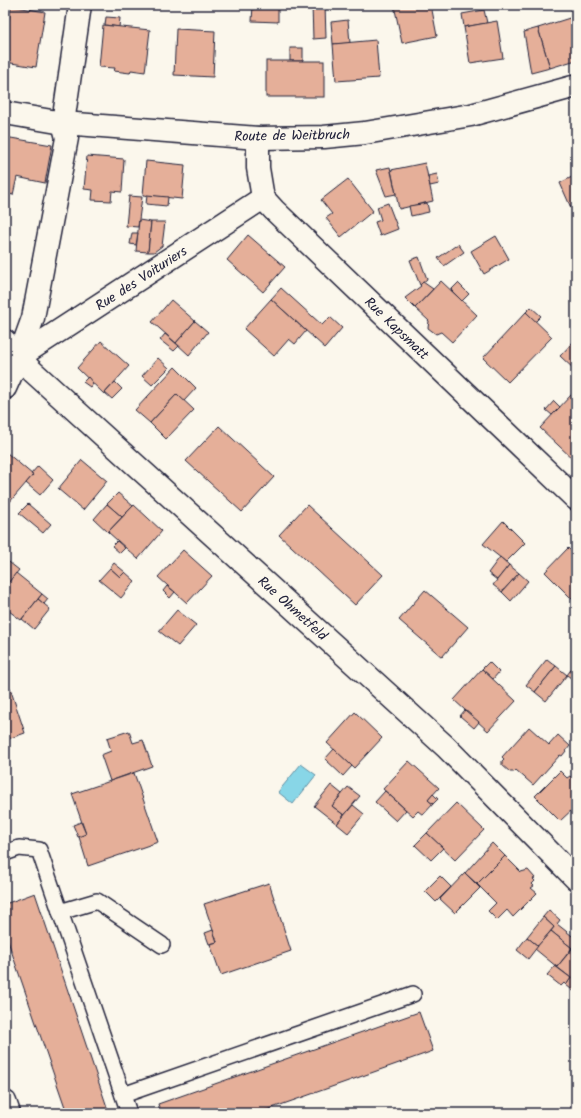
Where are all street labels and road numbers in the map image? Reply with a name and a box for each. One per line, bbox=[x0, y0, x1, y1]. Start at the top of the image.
street label: Route de Weitbruch bbox=[234, 124, 350, 148]
street label: Rue des Voituriers bbox=[91, 241, 192, 317]
street label: Rue Kapsmatt bbox=[359, 292, 434, 366]
street label: Rue Ohmetfeld bbox=[252, 571, 333, 647]

